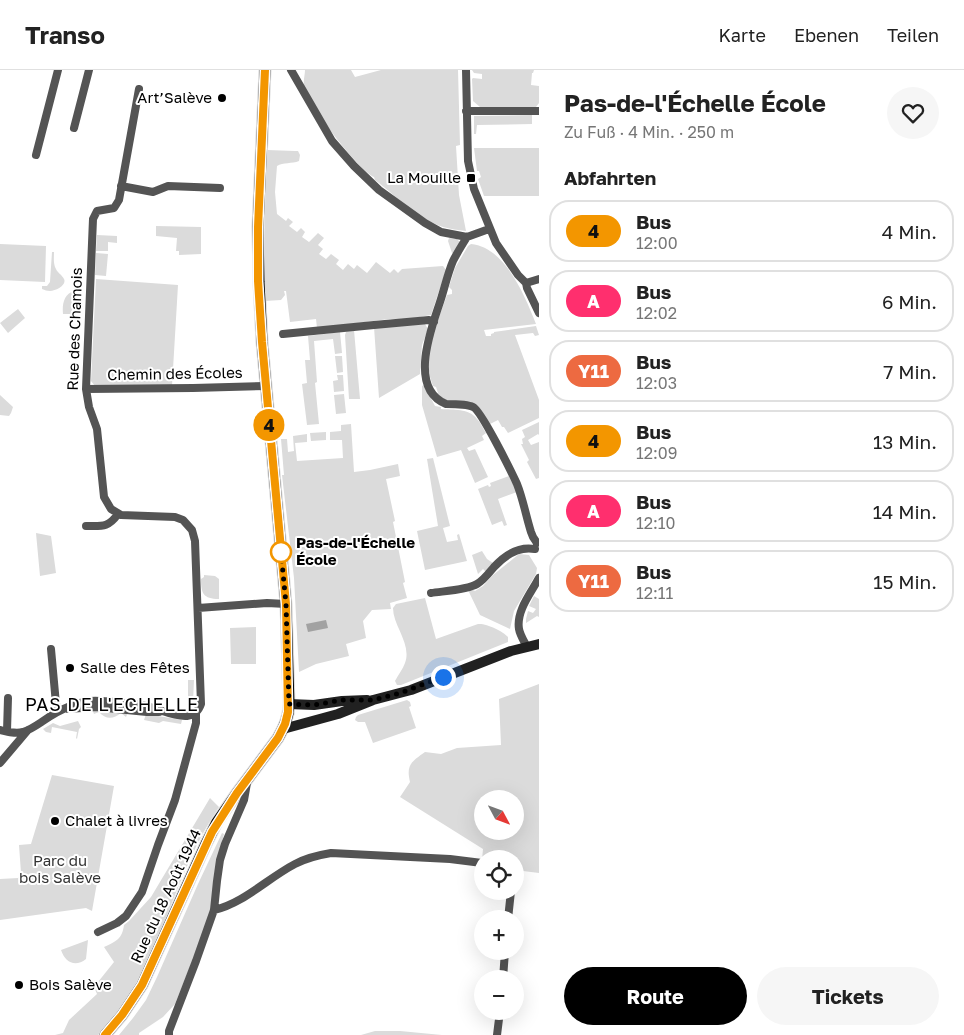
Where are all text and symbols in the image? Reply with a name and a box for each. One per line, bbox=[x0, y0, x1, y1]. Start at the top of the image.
text: Transo bbox=[25, 20, 105, 49]
text: Karte bbox=[719, 24, 766, 46]
text: Ebenen bbox=[794, 24, 859, 46]
text: Teilen bbox=[887, 24, 939, 46]
button: heart bbox=[887, 87, 939, 139]
place label: Art’Salève bbox=[137, 88, 212, 106]
text: Pas-de-l'Échelle École bbox=[564, 88, 826, 117]
marker: Art’Salève bbox=[216, 92, 228, 104]
text: Zu Fuß · 4 Min. · 250 m bbox=[564, 122, 734, 142]
text: Abfahrten bbox=[564, 166, 656, 189]
place label: La Mouille bbox=[387, 168, 461, 186]
marker: La Mouille bbox=[465, 172, 477, 184]
text: Bus bbox=[636, 210, 671, 233]
text: 4 bbox=[588, 220, 599, 242]
text: 4 Min. bbox=[882, 220, 937, 243]
text: 12:00 bbox=[636, 233, 678, 253]
street label: Rue des Chamois bbox=[63, 267, 85, 391]
text: Bus bbox=[636, 280, 671, 303]
text: A bbox=[587, 290, 600, 312]
text: 6 Min. bbox=[882, 290, 937, 313]
text: 12:02 bbox=[636, 303, 677, 323]
text: Bus bbox=[636, 350, 671, 373]
text: Y11 bbox=[578, 360, 609, 382]
text: 7 Min. bbox=[883, 360, 937, 383]
street label: Chemin des Écoles bbox=[107, 363, 243, 383]
text: 12:03 bbox=[636, 373, 677, 393]
line badge: 4 bbox=[253, 409, 285, 441]
text: 4 bbox=[263, 414, 275, 436]
text: Bus bbox=[636, 420, 671, 443]
text: 4 bbox=[588, 430, 599, 452]
text: 13 Min. bbox=[873, 430, 937, 453]
text: 12:09 bbox=[636, 443, 677, 463]
text: Bus bbox=[636, 490, 671, 513]
text: A bbox=[587, 500, 600, 522]
text: 14 Min. bbox=[873, 500, 937, 523]
text: 12:10 bbox=[636, 513, 676, 533]
place label: Pas-de-l'Échelle École bbox=[296, 533, 415, 568]
marker: Pas-de-l'Échelle École bbox=[270, 541, 292, 563]
text: Bus bbox=[636, 560, 671, 583]
text: Y11 bbox=[578, 570, 609, 592]
text: 15 Min. bbox=[873, 570, 937, 593]
text: 12:11 bbox=[636, 583, 673, 603]
place label: Salle des Fêtes bbox=[80, 658, 190, 676]
marker: Salle des Fêtes bbox=[64, 662, 76, 674]
your location bbox=[431, 665, 456, 690]
district label: PAS DE L'ECHELLE bbox=[25, 693, 199, 715]
north arrow bbox=[474, 790, 524, 840]
map controls bbox=[474, 790, 524, 1020]
place label: Chalet à livres bbox=[65, 811, 168, 829]
marker: Chalet à livres bbox=[49, 815, 61, 827]
street label: Rue du 18 Août 1944 bbox=[126, 826, 204, 966]
button: locate bbox=[474, 850, 524, 900]
park label: Parc du bois Salève bbox=[19, 851, 101, 886]
button: + bbox=[474, 910, 524, 960]
button: Route bbox=[564, 967, 747, 1025]
button: Tickets bbox=[757, 967, 939, 1025]
button: − bbox=[474, 970, 524, 1020]
place label: Bois Salève bbox=[29, 975, 112, 993]
marker: Bois Salève bbox=[13, 979, 25, 991]

